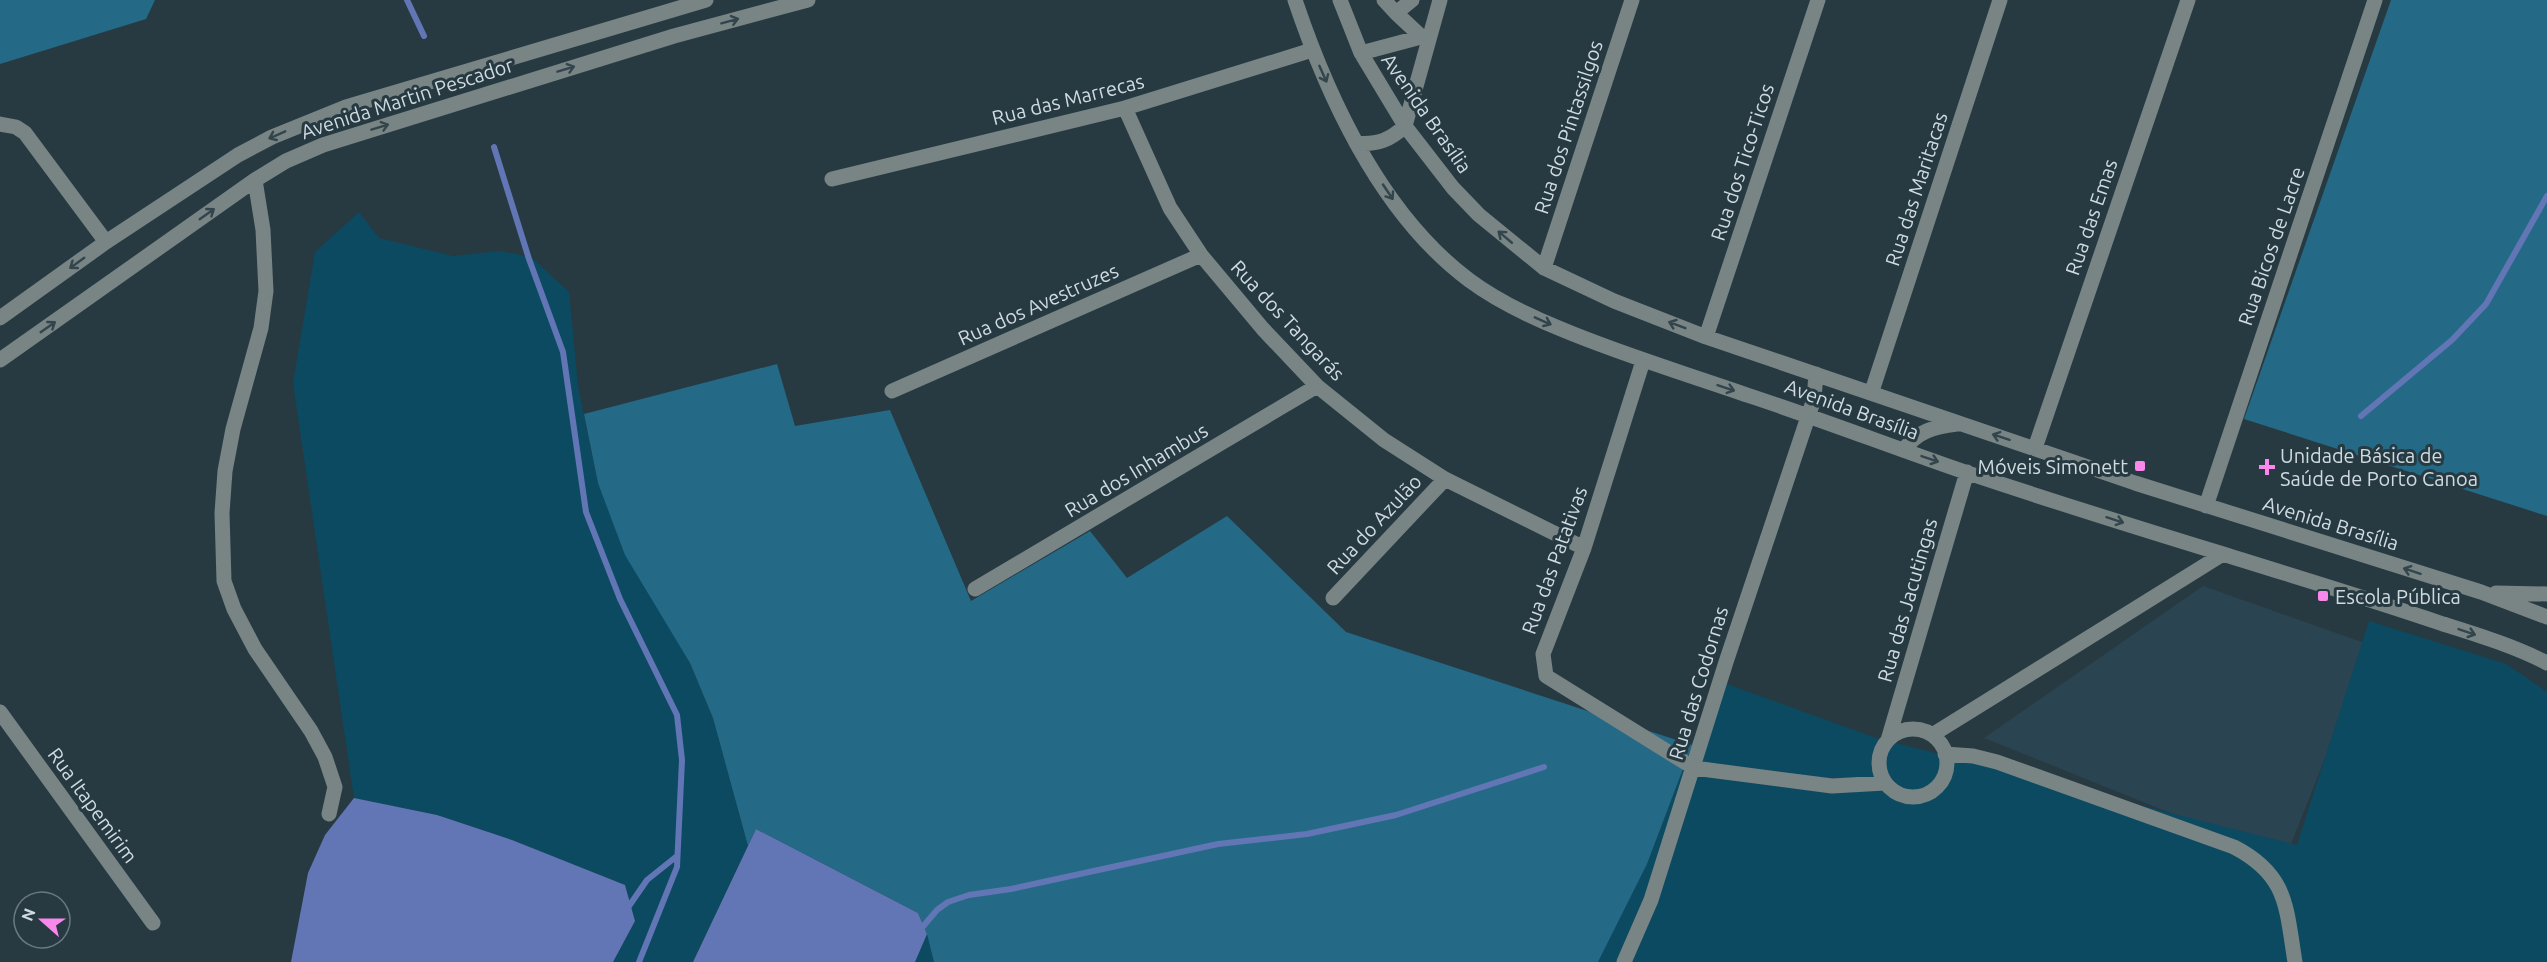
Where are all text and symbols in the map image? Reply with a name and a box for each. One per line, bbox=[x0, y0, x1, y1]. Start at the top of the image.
one-way arrow bbox=[721, 14, 740, 26]
street label: Rua dos Pintassilgos bbox=[1529, 37, 1607, 217]
street label: Avenida Brasília bbox=[1377, 49, 1477, 177]
street label: Avenida Martin Pescador bbox=[298, 53, 517, 143]
one-way arrow bbox=[556, 63, 575, 74]
one-way arrow bbox=[1318, 65, 1329, 83]
street label: Rua das Marrecas bbox=[990, 69, 1146, 129]
street label: Rua dos Tico-Ticos bbox=[1706, 81, 1778, 243]
street label: Rua das Maritacas bbox=[1880, 109, 1952, 269]
one-way arrow bbox=[370, 121, 389, 132]
one-way arrow bbox=[268, 130, 286, 141]
street label: Rua das Emas bbox=[2060, 156, 2122, 278]
street label: Rua Bicos de Lacre bbox=[2233, 164, 2309, 328]
one-way arrow bbox=[1382, 184, 1394, 200]
one-way arrow bbox=[198, 208, 214, 220]
one-way arrow bbox=[1498, 230, 1513, 244]
street label: Rua dos Tangarás bbox=[1226, 255, 1350, 385]
one-way arrow bbox=[70, 256, 86, 269]
street label: Rua dos Avestruzes bbox=[954, 258, 1122, 350]
one-way arrow bbox=[1533, 316, 1552, 327]
one-way arrow bbox=[1668, 319, 1687, 330]
one-way arrow bbox=[39, 321, 55, 333]
street label: Avenida Brasília bbox=[1782, 374, 1922, 444]
one-way arrow bbox=[1716, 383, 1735, 394]
street label: Rua dos Inhambus bbox=[1060, 418, 1212, 522]
one-way arrow bbox=[1992, 431, 2011, 442]
place label: Unidade Básica de Saúde de Porto Canoa bbox=[2280, 444, 2478, 490]
one-way arrow bbox=[1920, 455, 1939, 466]
place label: Móveis Simonett bbox=[1978, 455, 2128, 478]
marker: Unidade Básica de Saúde de Porto Canoa bbox=[2258, 458, 2276, 476]
marker: Móveis Simonett bbox=[2133, 459, 2147, 473]
street label: Rua do Azulão bbox=[1322, 469, 1426, 579]
street label: Rua das Patativas bbox=[1517, 483, 1591, 637]
street label: Avenida Brasília bbox=[2260, 491, 2402, 555]
street label: Rua das Jacutingas bbox=[1873, 515, 1941, 685]
one-way arrow bbox=[2105, 515, 2124, 526]
one-way arrow bbox=[2403, 564, 2422, 575]
place label: Escola Pública bbox=[2335, 585, 2461, 608]
marker: Escola Pública bbox=[2316, 589, 2330, 603]
street label: Rua das Codornas bbox=[1664, 603, 1732, 763]
one-way arrow bbox=[2457, 627, 2476, 638]
street label: Rua Itapemirim bbox=[44, 743, 142, 867]
north arrow bbox=[12, 890, 72, 950]
text: N bbox=[17, 906, 39, 923]

